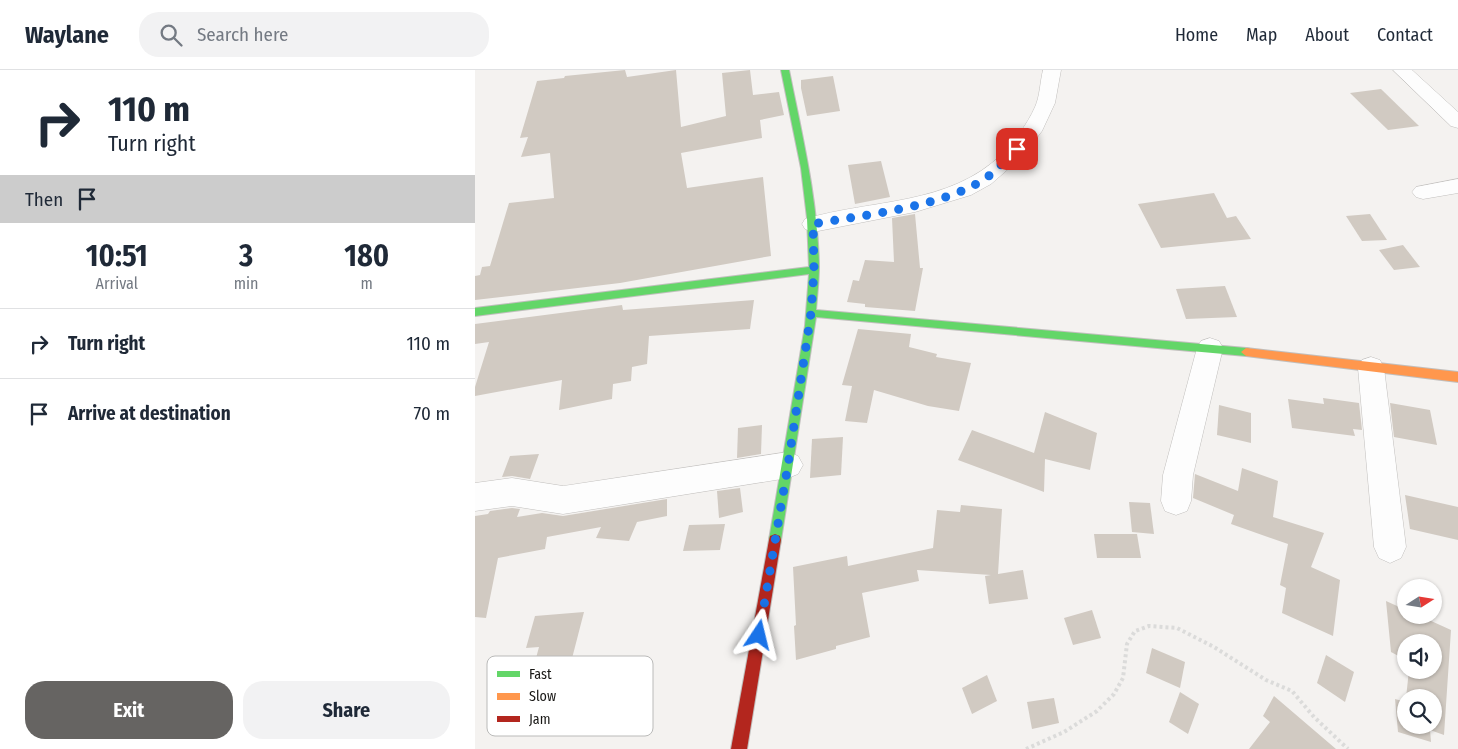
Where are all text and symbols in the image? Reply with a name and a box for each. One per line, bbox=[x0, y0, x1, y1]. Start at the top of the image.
search box bbox=[139, 12, 489, 57]
text: Waylane bbox=[25, 21, 109, 49]
icon: search bbox=[157, 21, 185, 49]
text: Search here bbox=[197, 23, 288, 46]
text: Home bbox=[1175, 24, 1218, 46]
text: Map bbox=[1246, 24, 1277, 46]
text: About bbox=[1305, 24, 1349, 46]
text: Contact bbox=[1377, 24, 1433, 46]
text: 110 m bbox=[108, 88, 190, 130]
icon: right bbox=[25, 90, 90, 155]
pin bbox=[996, 128, 1038, 170]
text: Turn right bbox=[108, 130, 196, 157]
icon: arrive bbox=[1003, 135, 1031, 163]
icon: arrive bbox=[73, 185, 101, 213]
text: Then bbox=[25, 188, 63, 211]
text: 10:51 bbox=[86, 238, 148, 274]
text: 3 bbox=[239, 238, 253, 274]
text: 180 bbox=[344, 238, 389, 274]
text: Arrival bbox=[96, 274, 138, 293]
text: min bbox=[234, 274, 258, 293]
text: m bbox=[361, 274, 373, 293]
icon: right bbox=[25, 330, 53, 358]
text: Turn right bbox=[68, 332, 145, 355]
text: 110 m bbox=[406, 332, 450, 355]
icon: arrive bbox=[25, 400, 53, 428]
text: Arrive at destination bbox=[68, 402, 231, 425]
text: 70 m bbox=[414, 402, 450, 425]
north arrow bbox=[1397, 579, 1443, 624]
map controls bbox=[1397, 579, 1442, 734]
position arrow bbox=[732, 608, 784, 660]
button: sound bbox=[1397, 634, 1442, 679]
legend bbox=[487, 656, 653, 736]
text: Fast bbox=[529, 666, 552, 683]
button: Exit bbox=[25, 681, 233, 739]
button: Share bbox=[243, 681, 450, 739]
text: Slow bbox=[529, 688, 556, 705]
button: search bbox=[1397, 689, 1442, 734]
text: Jam bbox=[529, 711, 550, 728]

